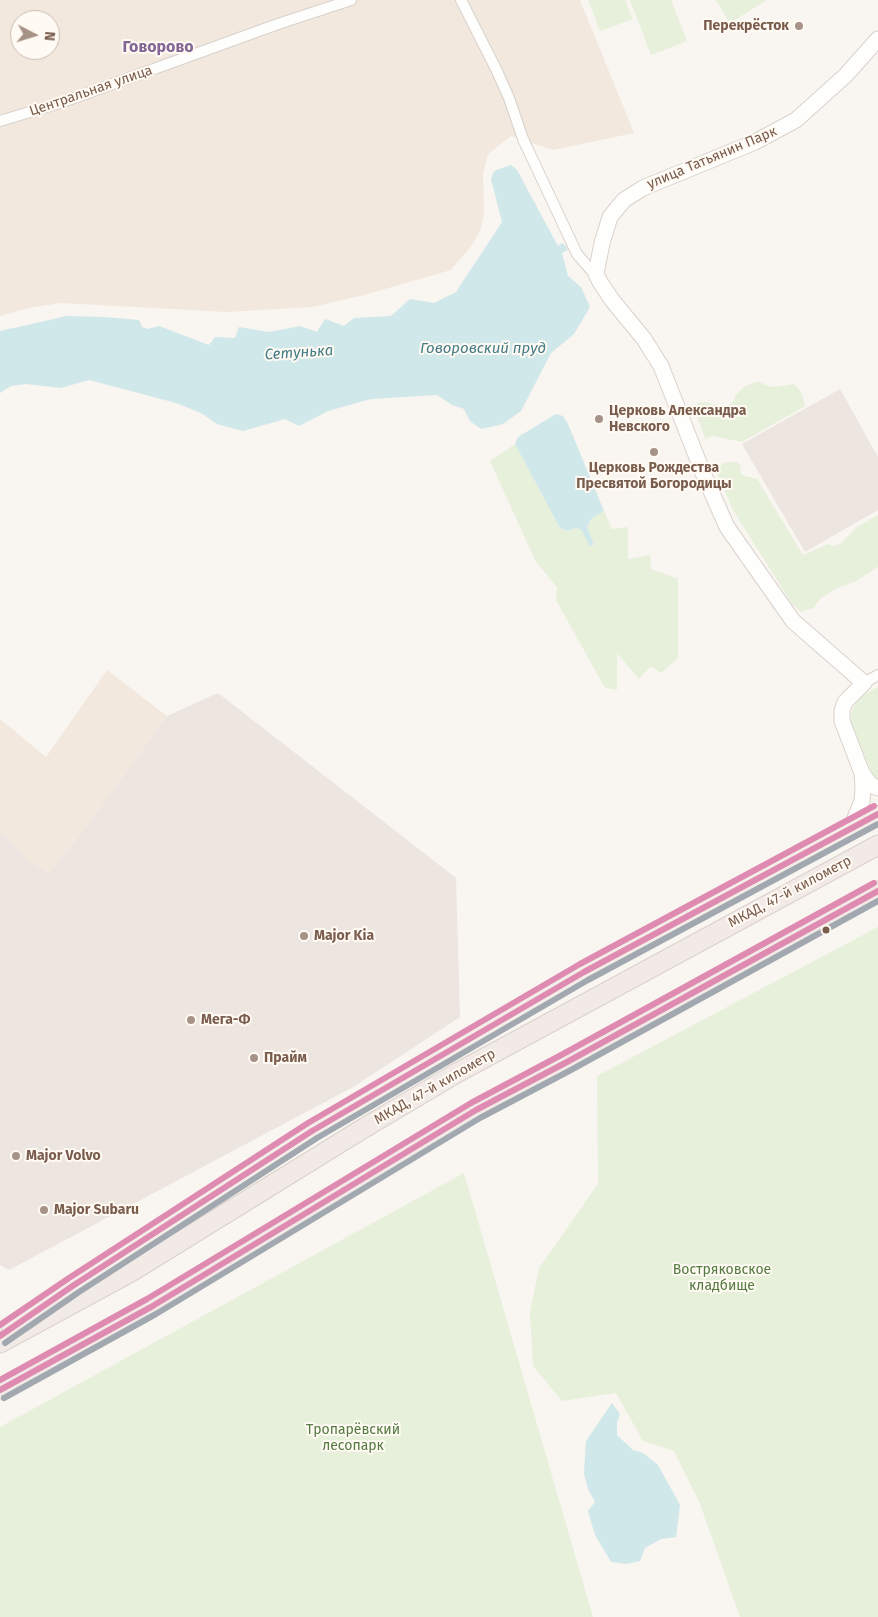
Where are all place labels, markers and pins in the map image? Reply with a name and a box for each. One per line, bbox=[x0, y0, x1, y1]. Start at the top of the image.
place label: Перекрёсток bbox=[703, 18, 789, 34]
marker: Перекрёсток bbox=[793, 20, 805, 32]
place label: Церковь Александра Невского bbox=[609, 403, 746, 436]
marker: Церковь Александра Невского bbox=[593, 413, 605, 425]
marker: Церковь Рождества Пресвятой Богородицы bbox=[648, 446, 660, 458]
place label: Церковь Рождества Пресвятой Богородицы bbox=[576, 460, 732, 492]
unlabelled marker bbox=[821, 925, 831, 935]
place label: Major Kia bbox=[314, 928, 374, 944]
marker: Major Kia bbox=[298, 930, 310, 942]
place label: Мега-Ф bbox=[201, 1012, 250, 1028]
marker: Мега-Ф bbox=[185, 1014, 197, 1026]
place label: Прайм bbox=[264, 1050, 307, 1066]
marker: Прайм bbox=[248, 1052, 260, 1064]
place label: Major Volvo bbox=[26, 1148, 101, 1164]
marker: Major Volvo bbox=[10, 1150, 22, 1162]
place label: Major Subaru bbox=[54, 1202, 139, 1218]
marker: Major Subaru bbox=[38, 1204, 50, 1216]

